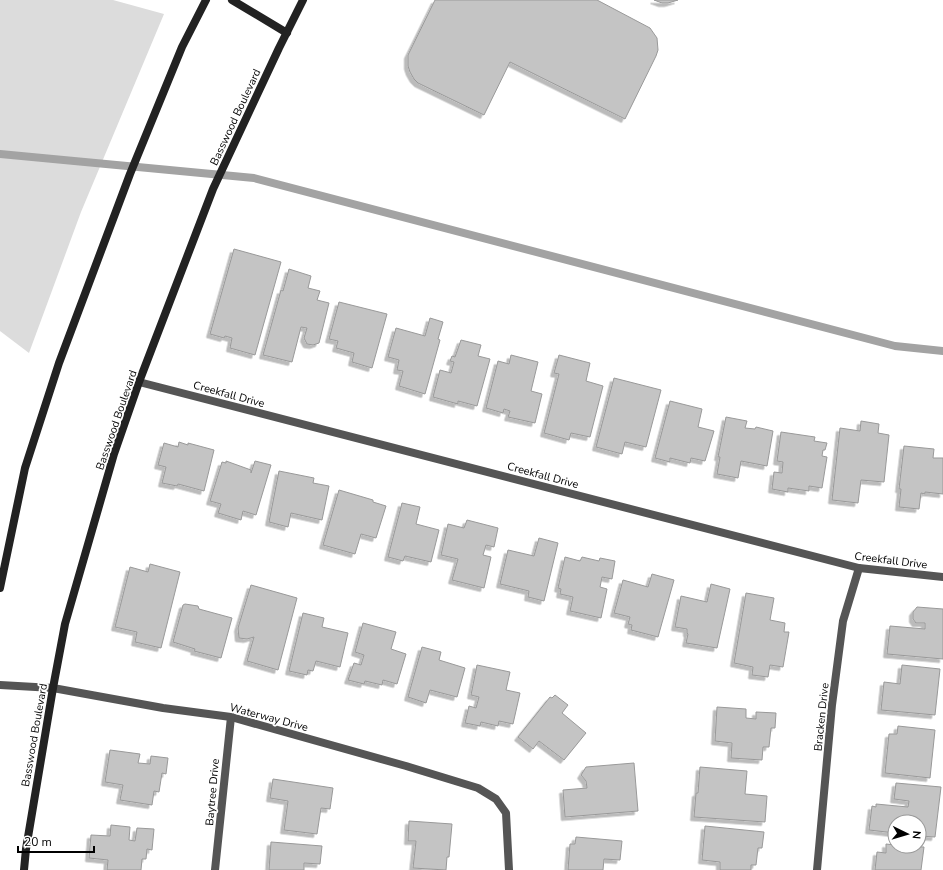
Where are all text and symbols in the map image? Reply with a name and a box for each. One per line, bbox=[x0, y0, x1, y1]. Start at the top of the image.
street label: Basswood Boulevard bbox=[207, 67, 264, 168]
street label: Basswood Boulevard bbox=[92, 368, 141, 472]
street label: Creekfall Drive bbox=[192, 378, 266, 411]
street label: Creekfall Drive bbox=[506, 459, 580, 492]
street label: Creekfall Drive bbox=[854, 549, 928, 572]
street label: Basswood Boulevard bbox=[18, 682, 51, 788]
street label: Bracken Drive bbox=[810, 682, 833, 752]
street label: Waterway Drive bbox=[228, 700, 310, 735]
street label: Baytree Drive bbox=[202, 758, 223, 826]
north arrow bbox=[887, 814, 927, 854]
scale bar bbox=[18, 828, 94, 854]
text: N bbox=[909, 830, 924, 840]
text: 20 m bbox=[24, 834, 52, 850]

